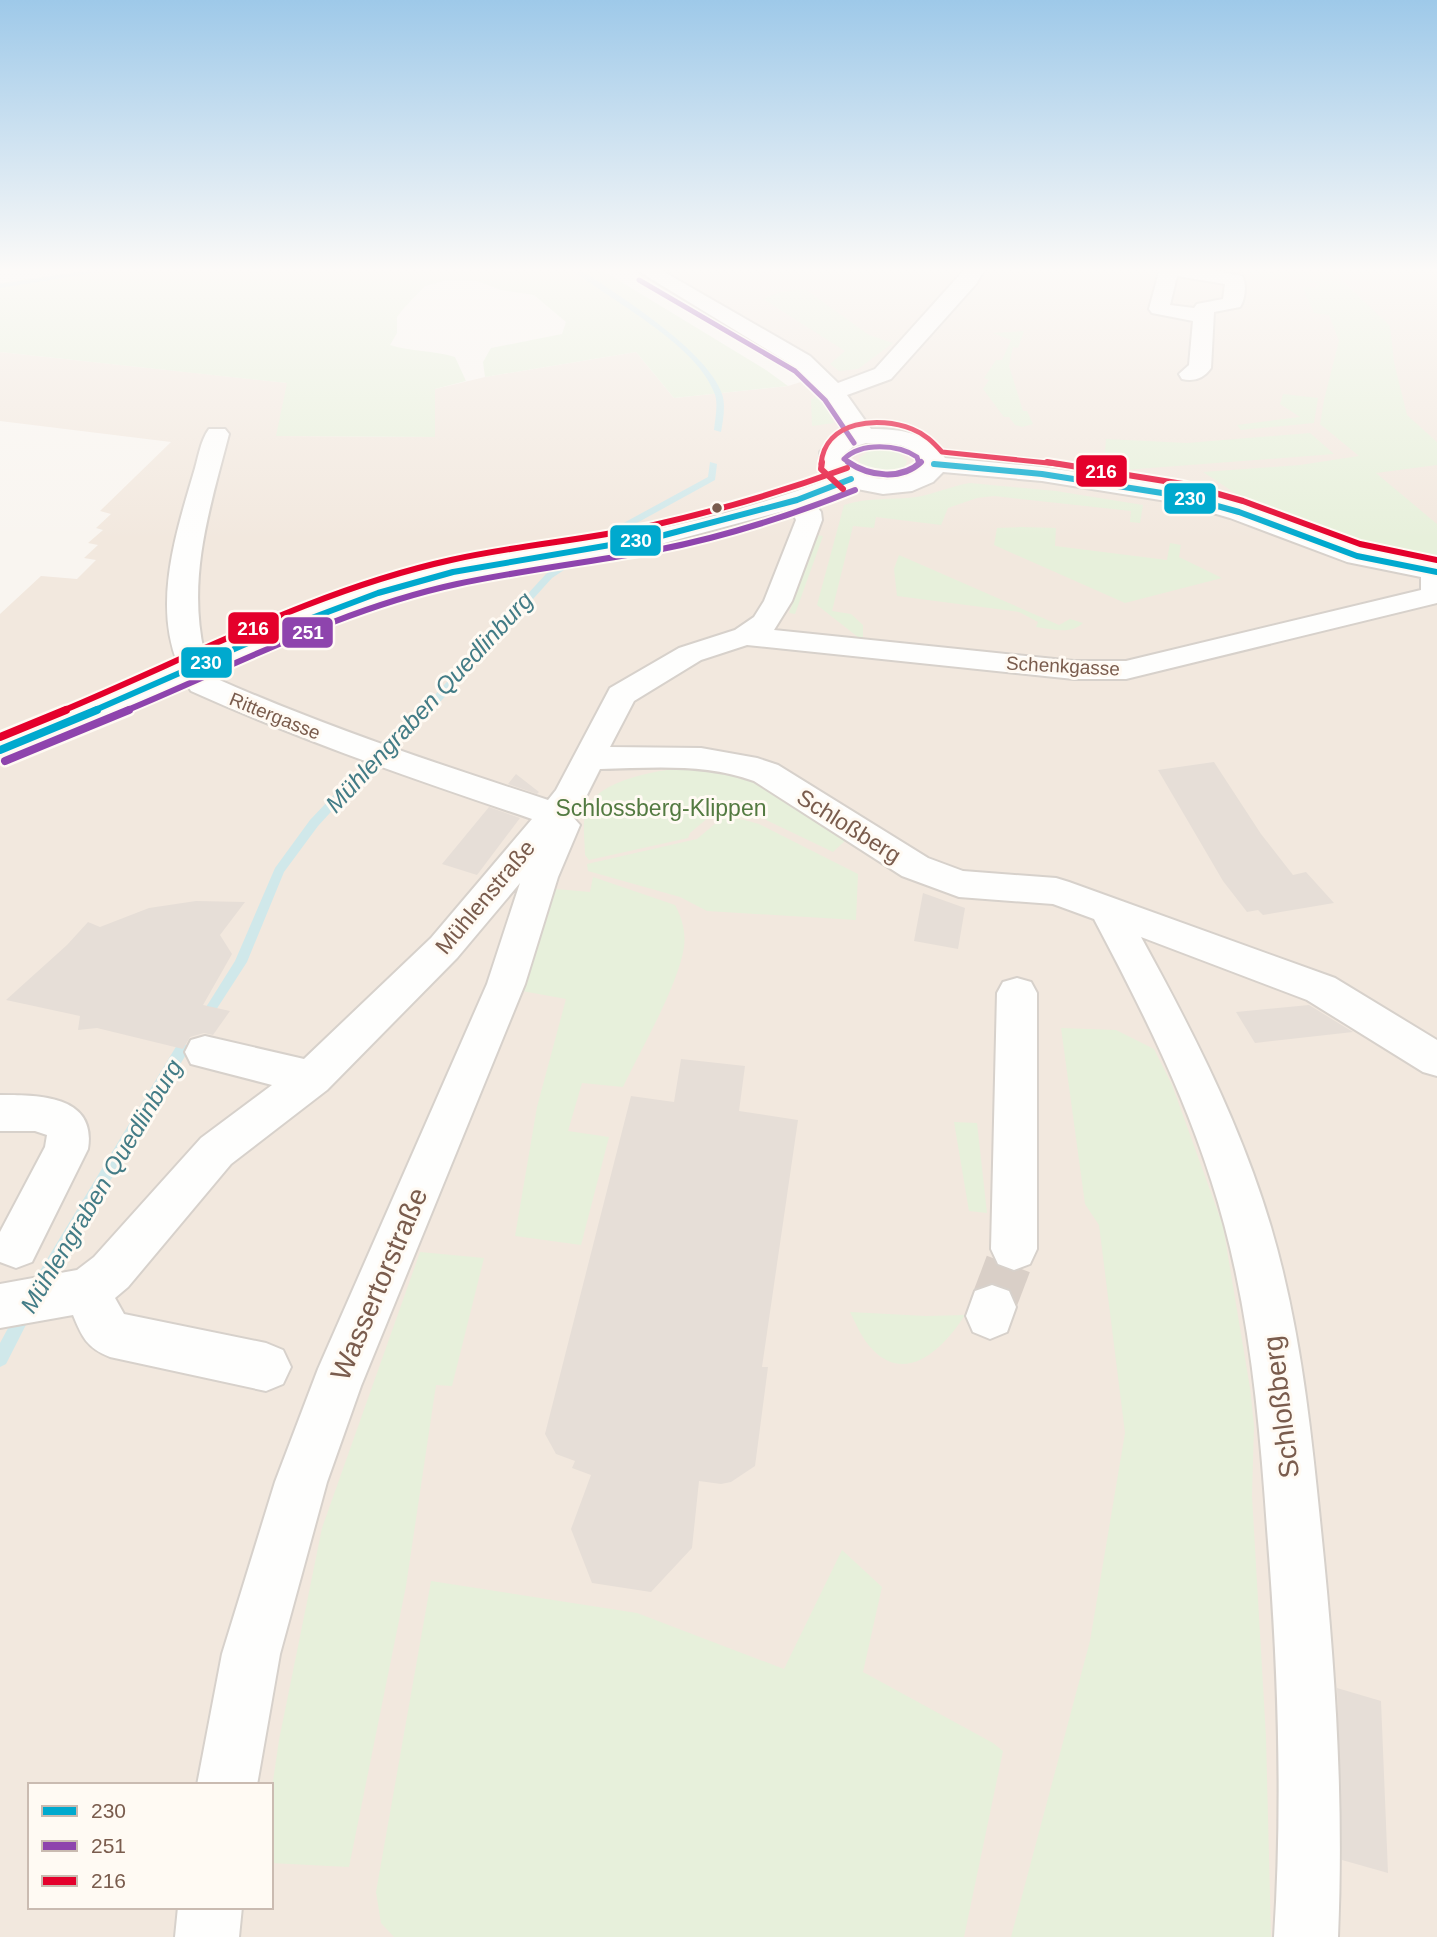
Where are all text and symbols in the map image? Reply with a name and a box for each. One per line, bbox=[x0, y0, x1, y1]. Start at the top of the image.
line badge: 216 bbox=[1075, 454, 1128, 488]
text: 216 bbox=[1085, 461, 1117, 482]
line badge: 230 bbox=[1163, 482, 1217, 515]
text: 230 bbox=[1174, 488, 1206, 509]
unlabelled marker bbox=[710, 501, 724, 515]
line badge: 230 bbox=[609, 524, 662, 557]
text: 230 bbox=[620, 530, 652, 551]
water label: Mühlengraben Quedlinburg bbox=[320, 586, 539, 818]
line badge: 216 bbox=[227, 611, 280, 645]
line badge: 251 bbox=[281, 616, 334, 649]
text: 216 bbox=[237, 618, 269, 639]
text: 251 bbox=[292, 622, 324, 643]
line badge: 230 bbox=[180, 646, 233, 679]
text: 230 bbox=[190, 652, 222, 673]
street label: Schenkgasse bbox=[1005, 653, 1121, 679]
street label: Rittergasse bbox=[227, 688, 323, 744]
street label: Schloßberg bbox=[792, 784, 906, 868]
park label: Schlossberg-Klippen bbox=[556, 795, 766, 821]
street label: Mühlenstraße bbox=[430, 835, 540, 959]
water label: Mühlengraben Quedlinburg bbox=[15, 1054, 188, 1318]
street label: Wassertorstraße bbox=[325, 1183, 433, 1385]
street label: Schloßberg bbox=[1257, 1334, 1305, 1480]
legend bbox=[28, 1783, 273, 1909]
text: 230 bbox=[91, 1799, 126, 1822]
text: 251 bbox=[91, 1834, 126, 1857]
text: 216 bbox=[91, 1869, 126, 1892]

